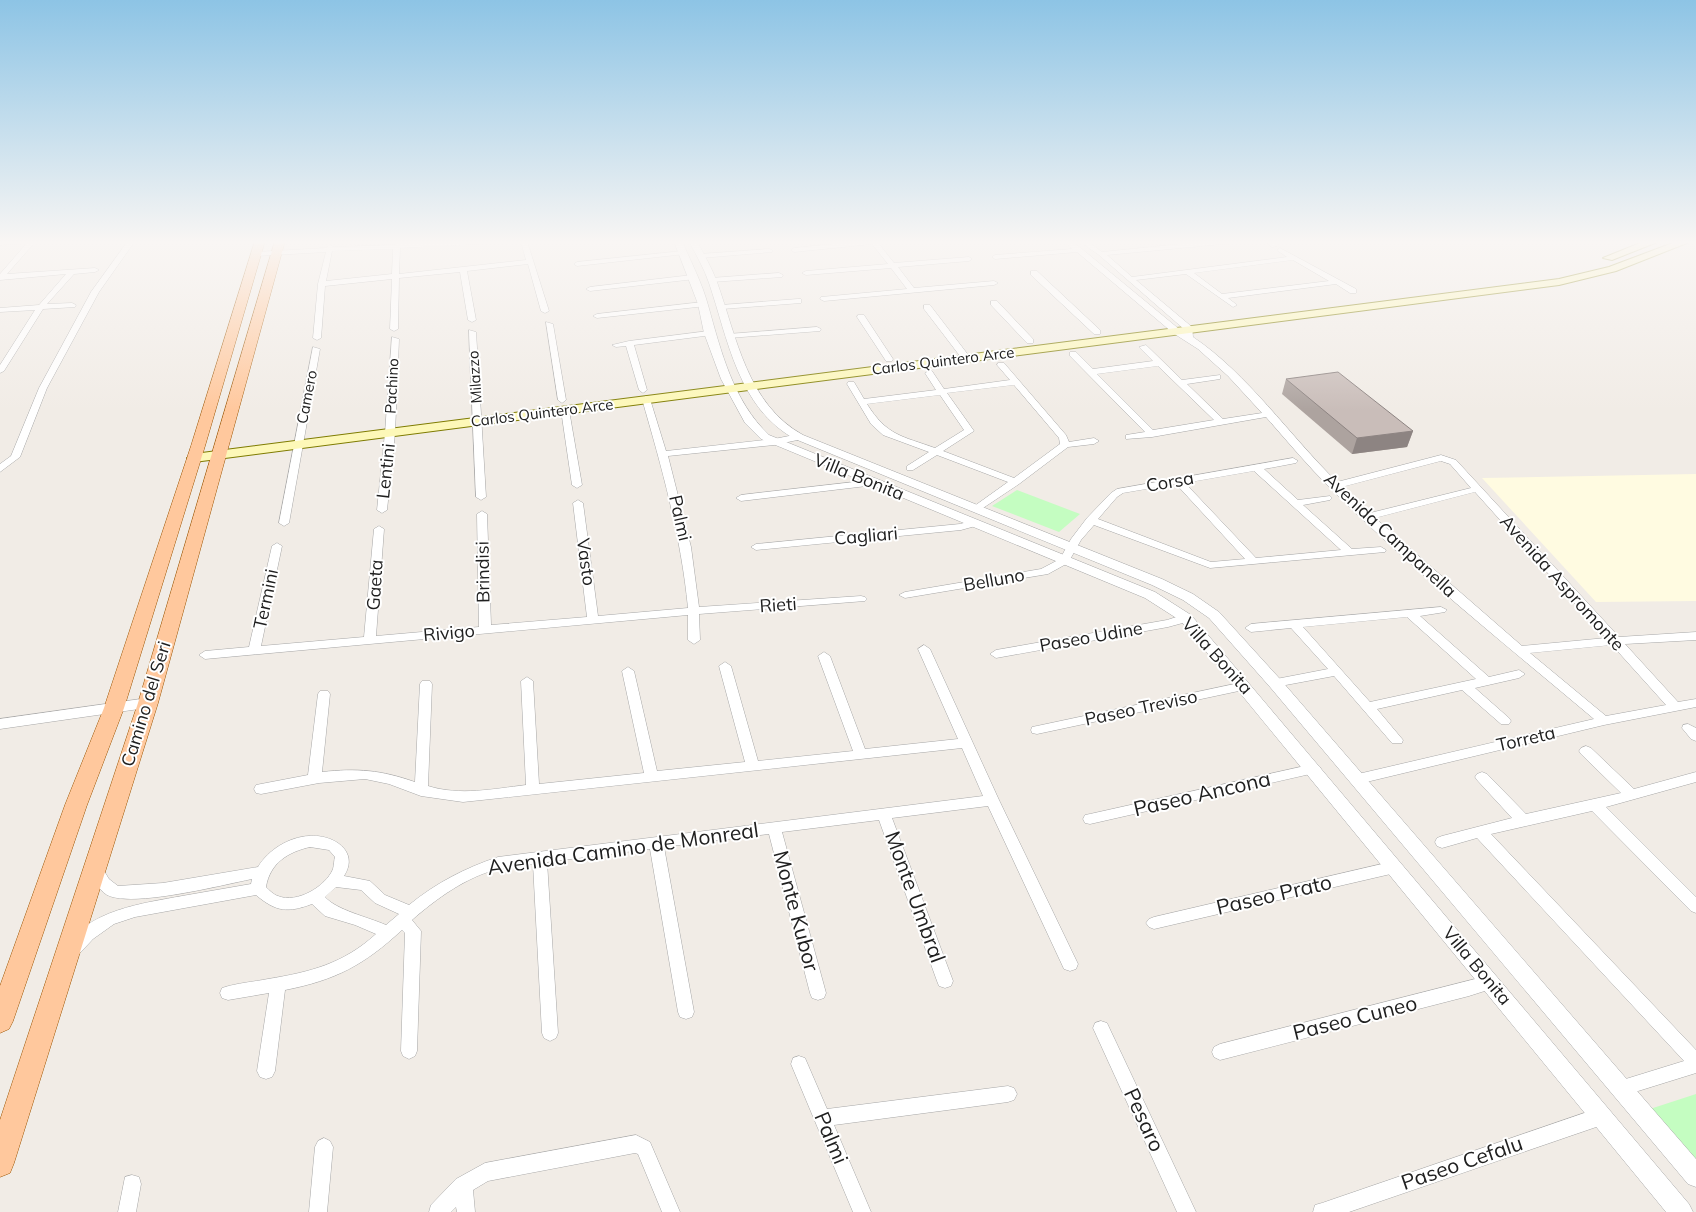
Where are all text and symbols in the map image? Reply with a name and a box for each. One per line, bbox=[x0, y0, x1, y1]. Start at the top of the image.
street label: Carlos Quintero Arce bbox=[871, 342, 1015, 379]
street label: Milazzo bbox=[463, 350, 486, 404]
street label: Pachino bbox=[381, 358, 402, 414]
street label: Camero bbox=[292, 368, 321, 425]
street label: Carlos Quintero Arce bbox=[470, 394, 614, 431]
street label: Lentini bbox=[371, 442, 400, 500]
street label: Villa Bonita bbox=[811, 448, 908, 505]
street label: Corsa bbox=[1144, 466, 1196, 497]
street label: Avenida Campanella bbox=[1319, 467, 1461, 602]
street label: Palmi bbox=[664, 493, 697, 543]
street label: Avenida Aspromonte bbox=[1495, 510, 1630, 655]
street label: Cagliari bbox=[833, 521, 899, 550]
street label: Vasto bbox=[572, 537, 601, 587]
street label: Brindisi bbox=[470, 541, 495, 603]
street label: Gaeta bbox=[361, 559, 388, 611]
street label: Belluno bbox=[961, 563, 1026, 596]
street label: Termini bbox=[248, 567, 283, 631]
street label: Rieti bbox=[759, 592, 797, 617]
street label: Villa Bonita bbox=[1177, 613, 1258, 699]
street label: Paseo Udine bbox=[1038, 616, 1144, 657]
street label: Rivigo bbox=[422, 619, 476, 646]
street label: Camino del Seri bbox=[116, 638, 175, 769]
street label: Paseo Treviso bbox=[1083, 684, 1199, 731]
street label: Torreta bbox=[1494, 721, 1558, 756]
street label: Paseo Ancona bbox=[1131, 765, 1273, 821]
street label: Avenida Camino de Monreal bbox=[486, 816, 760, 880]
street label: Monte Umbral bbox=[880, 827, 952, 966]
street label: Monte Kubor bbox=[768, 848, 826, 974]
street label: Paseo Prato bbox=[1213, 868, 1334, 920]
street label: Villa Bonita bbox=[1438, 922, 1517, 1010]
street label: Paseo Cuneo bbox=[1290, 989, 1420, 1045]
street label: Pesaro bbox=[1119, 1084, 1171, 1155]
street label: Palmi bbox=[809, 1108, 854, 1168]
street label: Paseo Cefalu bbox=[1397, 1129, 1526, 1195]

